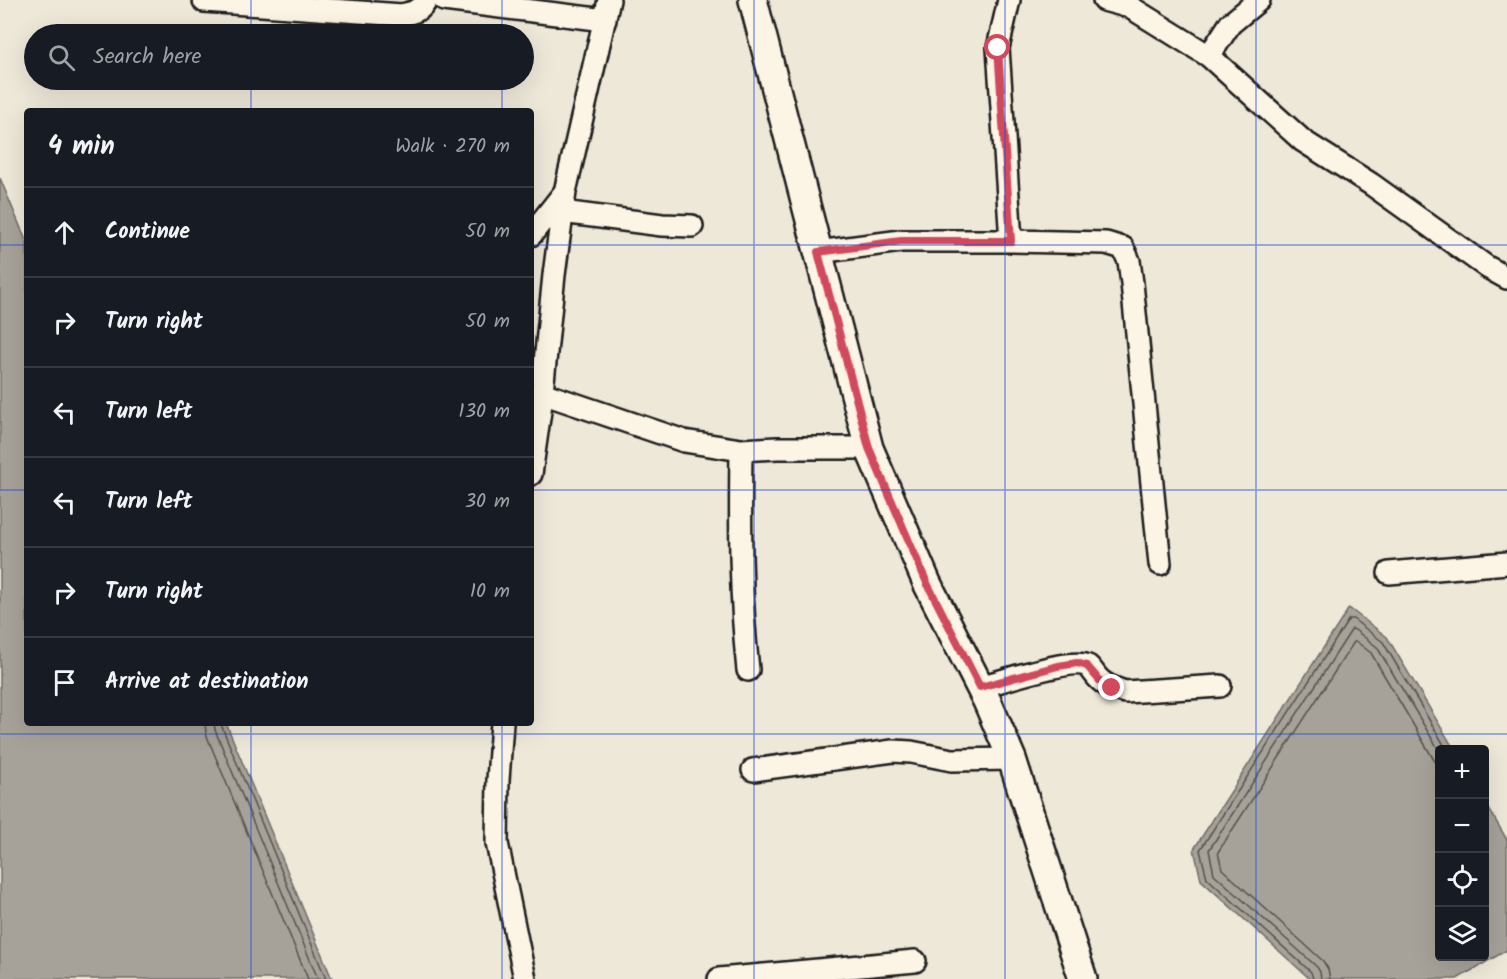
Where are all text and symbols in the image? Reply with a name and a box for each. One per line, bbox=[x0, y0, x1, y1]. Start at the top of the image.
search box bbox=[24, 24, 534, 90]
route start bbox=[984, 34, 1010, 60]
text: Search here bbox=[93, 40, 201, 75]
icon: search bbox=[45, 41, 78, 74]
text: 4 min bbox=[48, 126, 115, 168]
text: Walk · 270 m bbox=[395, 131, 510, 163]
text: Continue bbox=[105, 215, 190, 250]
icon: ahead bbox=[48, 216, 81, 249]
text: 50 m bbox=[465, 216, 510, 248]
text: Turn right bbox=[105, 305, 203, 340]
icon: right bbox=[48, 306, 81, 339]
text: 50 m bbox=[465, 306, 510, 338]
text: Turn left bbox=[105, 395, 192, 430]
icon: left bbox=[48, 396, 81, 429]
text: 130 m bbox=[458, 396, 510, 428]
text: Turn left bbox=[105, 485, 192, 520]
icon: left bbox=[48, 486, 81, 519]
text: 30 m bbox=[465, 486, 510, 518]
text: Turn right bbox=[105, 575, 203, 610]
icon: right bbox=[48, 576, 81, 609]
text: 10 m bbox=[470, 576, 510, 608]
text: Arrive at destination bbox=[105, 665, 308, 700]
icon: arrive bbox=[48, 666, 81, 699]
route end bbox=[1098, 674, 1124, 700]
map controls bbox=[1435, 745, 1489, 961]
button: + bbox=[1435, 745, 1489, 799]
button: − bbox=[1435, 799, 1489, 853]
button: locate bbox=[1435, 853, 1489, 907]
button: layers bbox=[1435, 907, 1489, 961]

